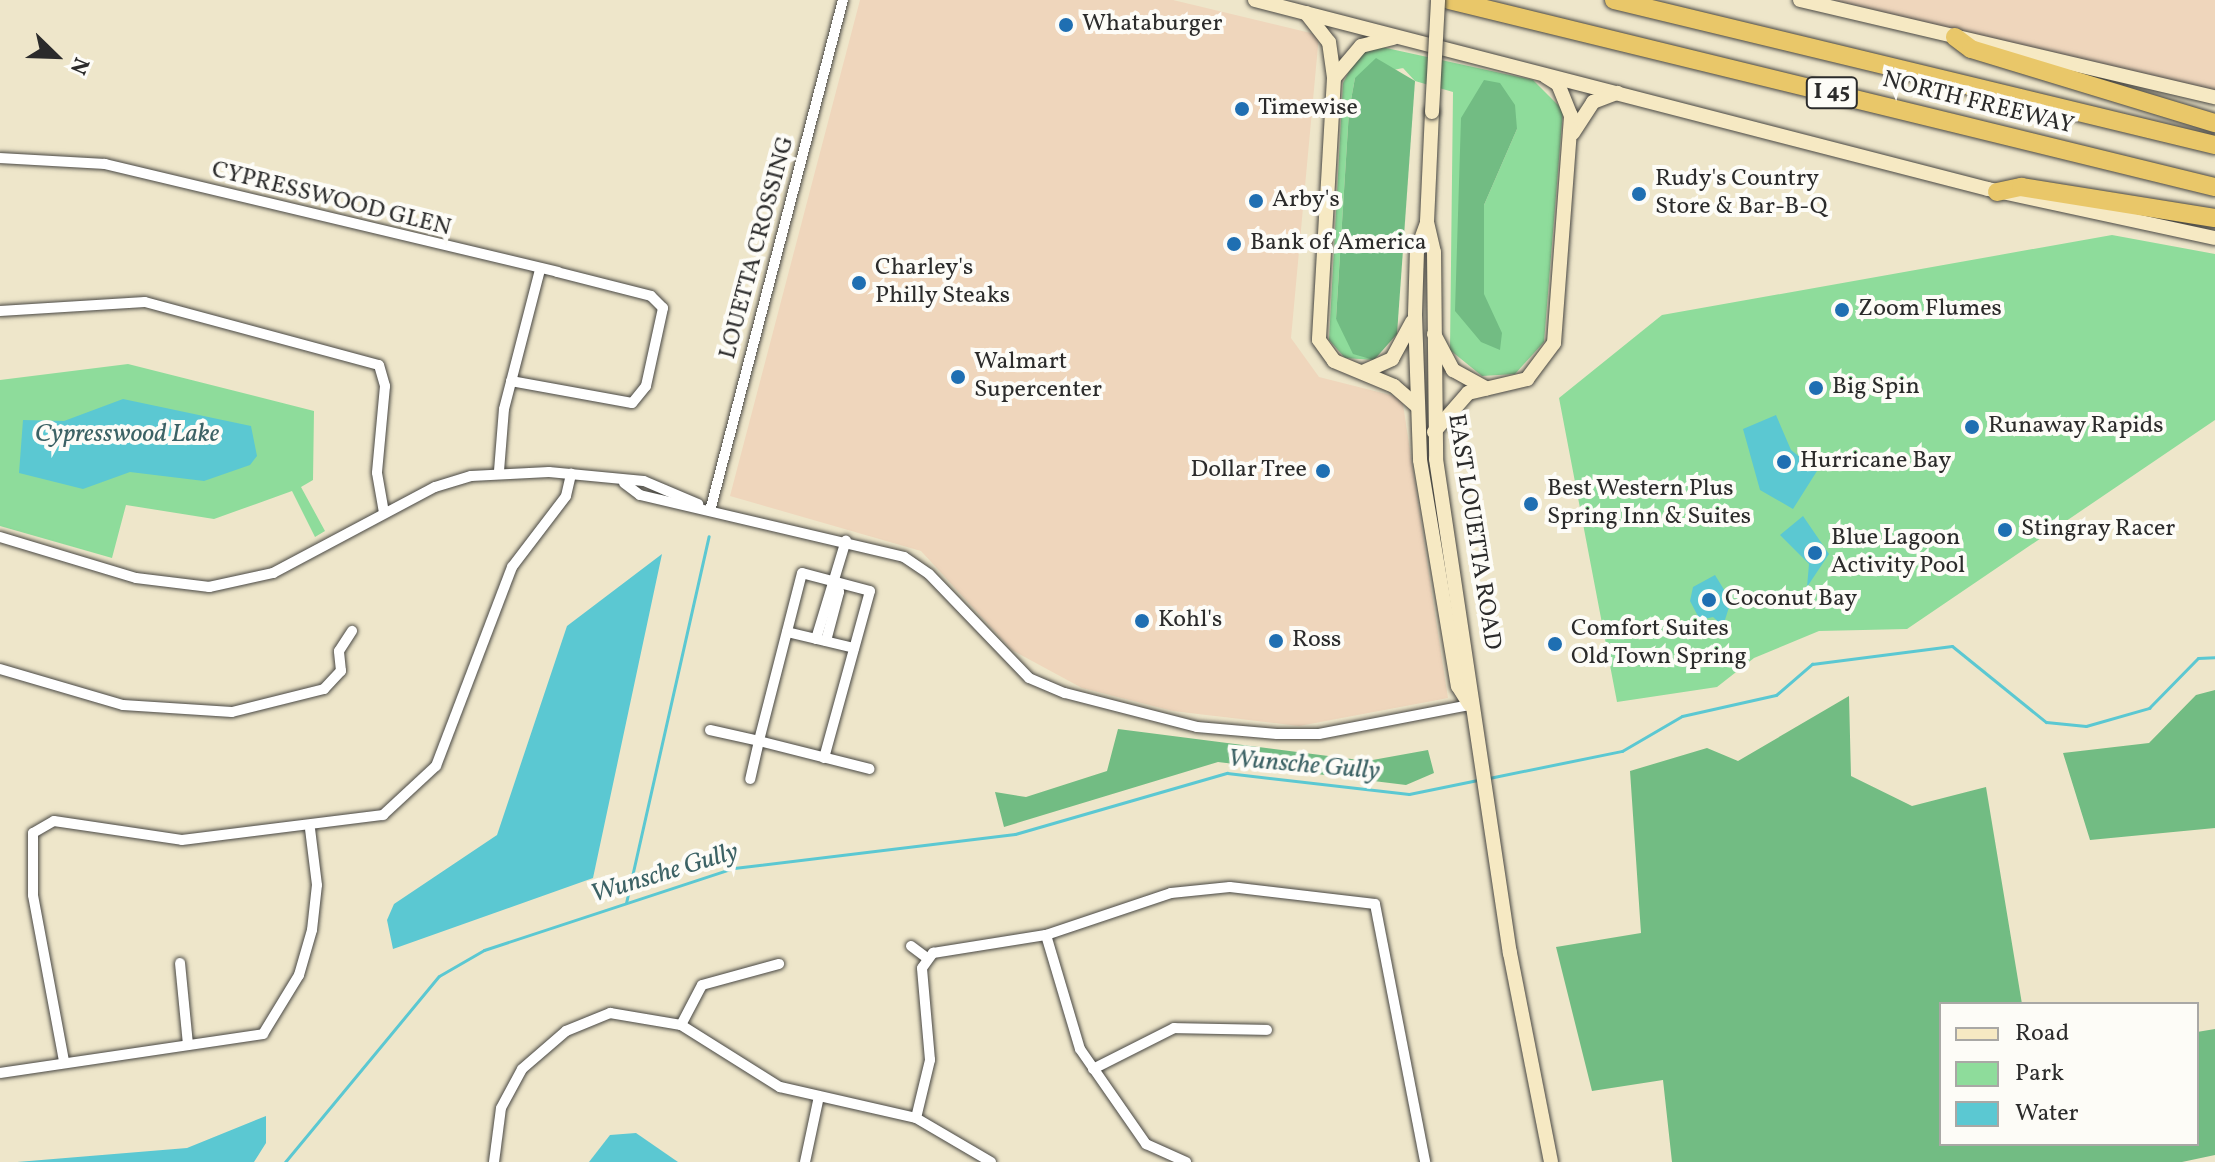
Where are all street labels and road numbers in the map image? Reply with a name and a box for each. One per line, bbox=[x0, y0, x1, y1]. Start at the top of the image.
street label: NORTH FREEWAY bbox=[1879, 66, 2077, 142]
road number: I 45 bbox=[1804, 75, 1860, 111]
street label: LOUETTA CROSSING bbox=[714, 134, 802, 362]
street label: CYPRESSWOOD GLEN bbox=[208, 156, 454, 244]
street label: EAST LOUETTA ROAD bbox=[1440, 412, 1506, 652]

